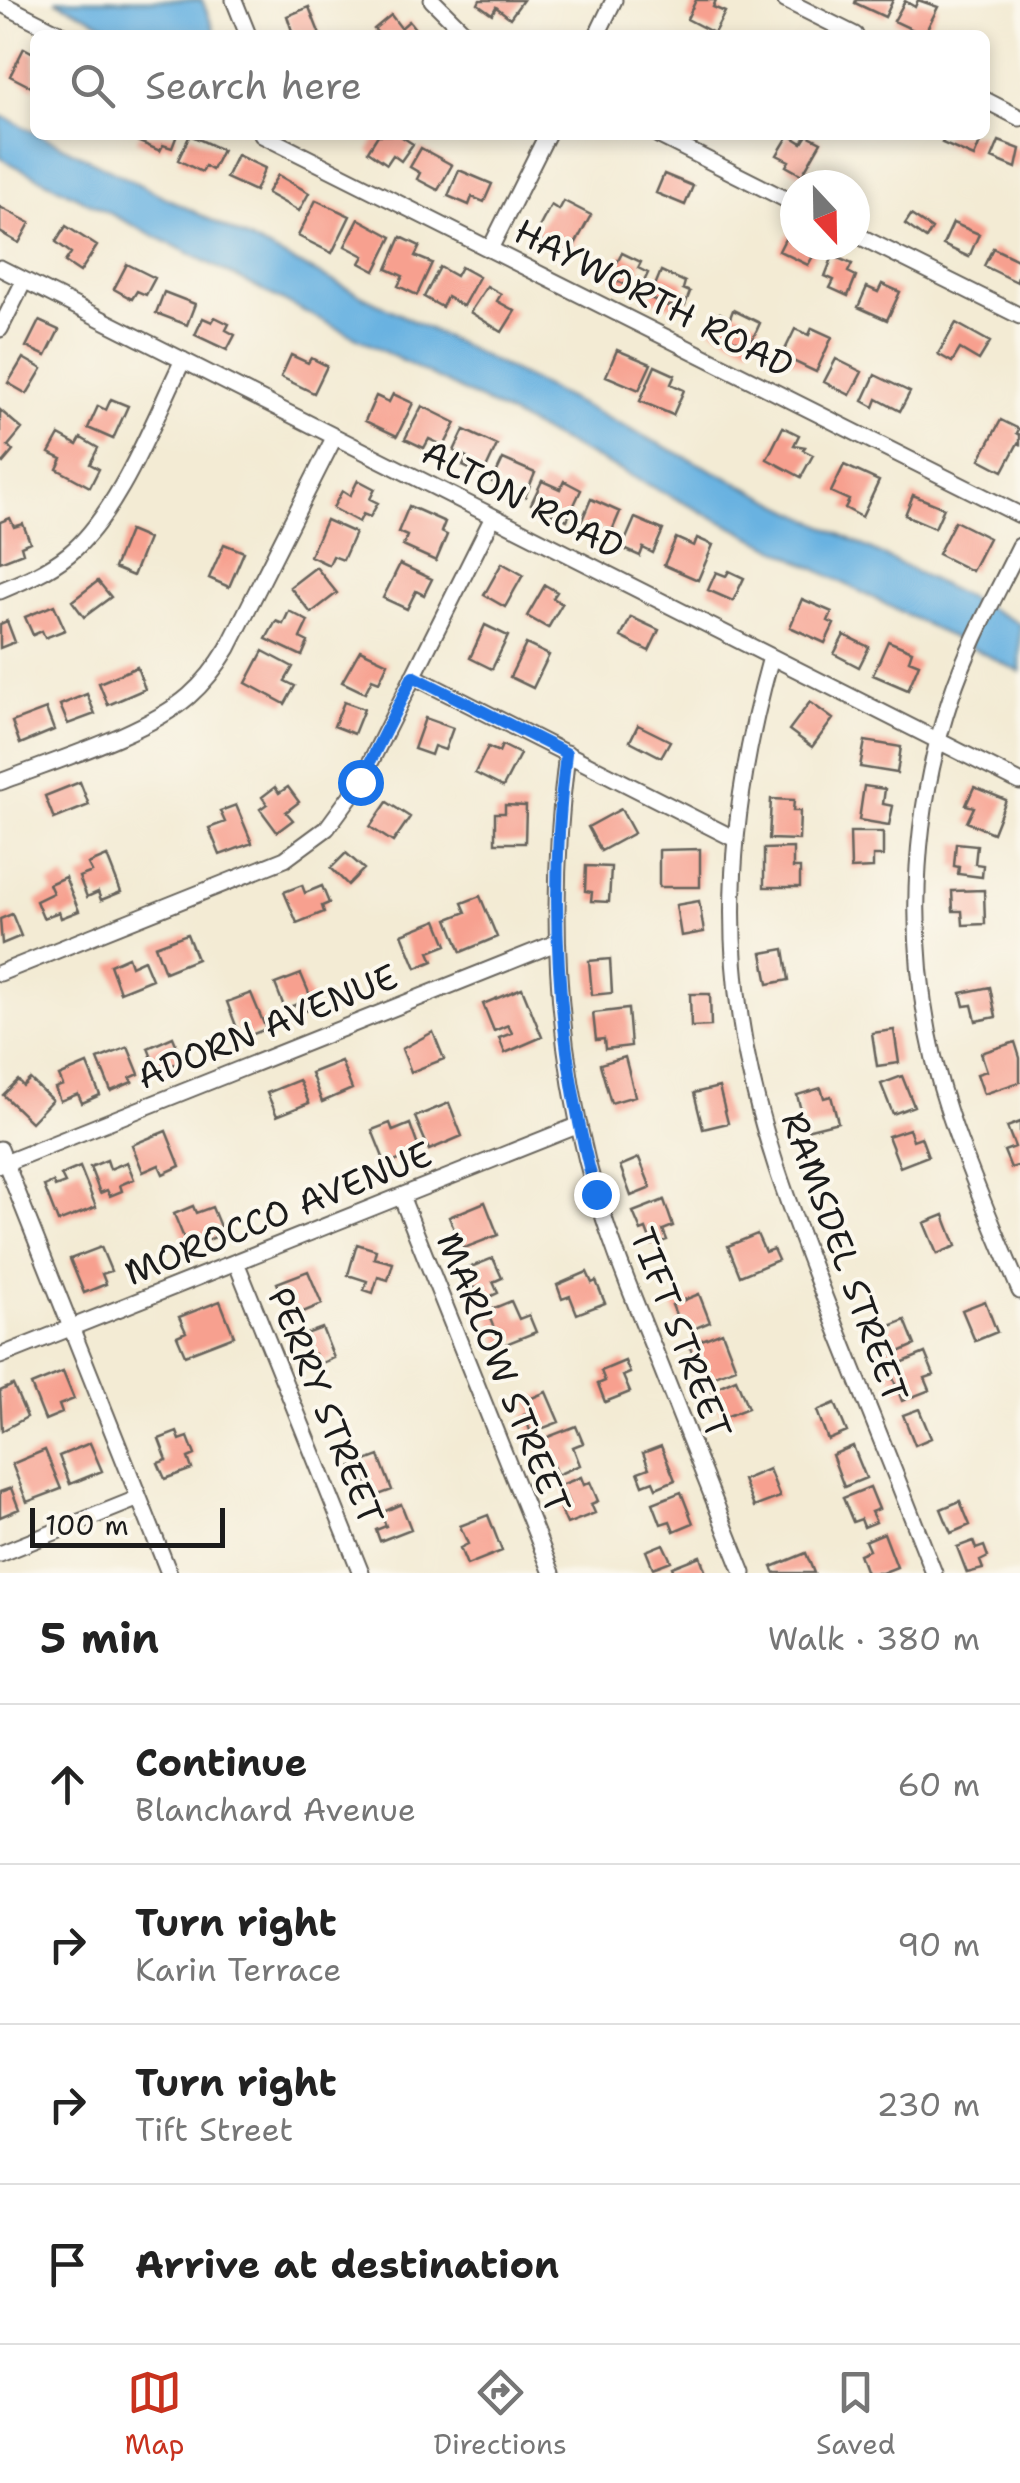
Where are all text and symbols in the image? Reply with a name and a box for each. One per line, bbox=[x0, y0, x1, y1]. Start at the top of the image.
search box bbox=[30, 30, 990, 140]
icon: search bbox=[65, 58, 120, 113]
text: Search here bbox=[145, 60, 362, 111]
north arrow bbox=[780, 170, 870, 260]
street label: HAYWORTH ROAD bbox=[507, 207, 801, 389]
street label: ALTON ROAD bbox=[414, 428, 632, 570]
route start bbox=[338, 760, 384, 806]
street label: ADORN AVENUE bbox=[130, 952, 404, 1100]
street label: RAMSDEL STREET bbox=[771, 1105, 919, 1409]
street label: MOROCCO AVENUE bbox=[118, 1130, 438, 1296]
route end bbox=[574, 1172, 620, 1218]
street label: TIFT STREET bbox=[619, 1221, 743, 1445]
street label: MARLOW STREET bbox=[426, 1225, 582, 1521]
street label: PERRY STREET bbox=[257, 1280, 395, 1532]
scale bar bbox=[30, 1503, 225, 1548]
text: 100 m bbox=[45, 1506, 129, 1544]
text: 5 min bbox=[40, 1610, 159, 1666]
text: Walk · 380 m bbox=[768, 1617, 980, 1660]
text: Continue bbox=[135, 1737, 307, 1788]
icon: ahead bbox=[40, 1757, 95, 1812]
text: 60 m bbox=[898, 1763, 980, 1806]
text: Blanchard Avenue bbox=[135, 1788, 416, 1831]
text: Turn right bbox=[135, 1897, 337, 1948]
icon: right bbox=[40, 1917, 95, 1972]
text: 90 m bbox=[897, 1923, 980, 1966]
text: Karin Terrace bbox=[135, 1948, 341, 1991]
text: Turn right bbox=[135, 2057, 337, 2108]
icon: right bbox=[40, 2077, 95, 2132]
text: 230 m bbox=[877, 2083, 980, 2126]
text: Tift Street bbox=[135, 2108, 293, 2151]
icon: arrive bbox=[40, 2237, 95, 2292]
text: Arrive at destination bbox=[135, 2239, 559, 2290]
tab: Map bbox=[125, 2365, 184, 2463]
tab: Directions bbox=[433, 2365, 567, 2463]
tab: Saved bbox=[816, 2365, 895, 2463]

